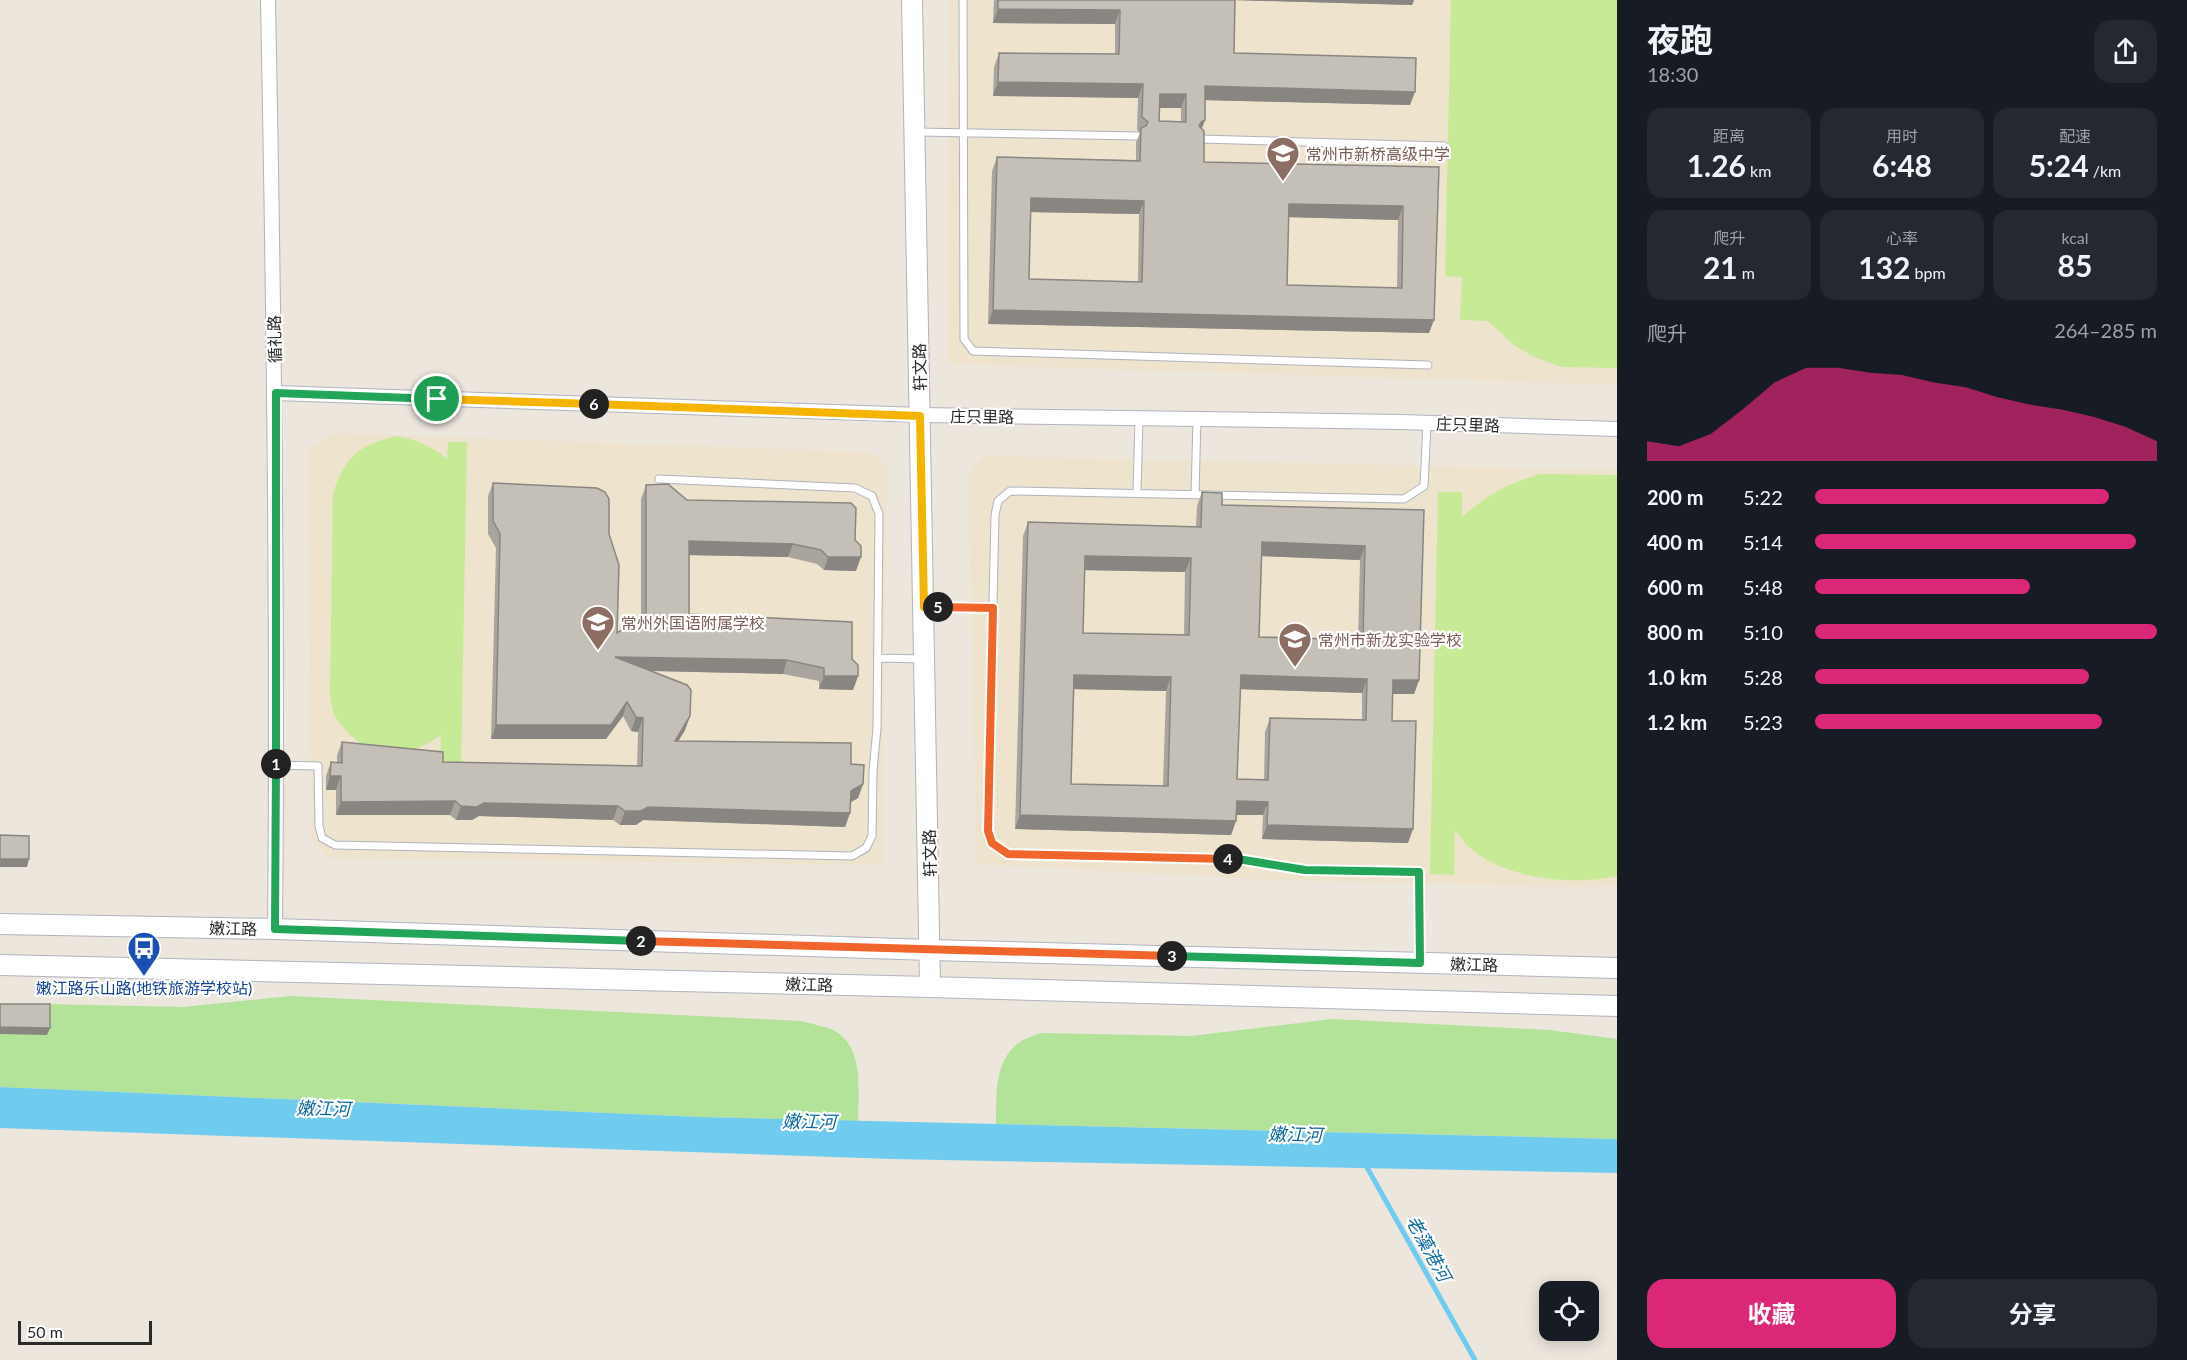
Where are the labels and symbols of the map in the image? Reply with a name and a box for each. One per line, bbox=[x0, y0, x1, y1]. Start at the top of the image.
school or university icon: 常州市新桥高级中学 bbox=[1265, 135, 1301, 182]
place label: 常州市新桥高级中学 bbox=[1306, 144, 1450, 163]
street label: 循礼路 bbox=[264, 315, 284, 363]
street label: 轩文路 bbox=[909, 343, 929, 391]
pin bbox=[411, 373, 462, 424]
pin: 6 bbox=[579, 389, 609, 419]
street label: 庄只里路 bbox=[950, 406, 1014, 426]
street label: 庄只里路 bbox=[1436, 413, 1500, 435]
pin: 5 bbox=[923, 592, 953, 622]
school or university icon: 常州外国语附属学校 bbox=[580, 604, 616, 651]
place label: 常州外国语附属学校 bbox=[621, 613, 765, 632]
school or university icon: 常州市新龙实验学校 bbox=[1277, 621, 1313, 668]
place label: 常州市新龙实验学校 bbox=[1318, 630, 1462, 649]
pin: 1 bbox=[261, 749, 291, 779]
street label: 轩文路 bbox=[919, 829, 939, 877]
pin: 4 bbox=[1213, 844, 1243, 874]
street label: 嫩江路 bbox=[209, 918, 257, 938]
pin: 2 bbox=[626, 926, 656, 956]
bus stop icon: 嫩江路乐山路(地铁旅游学校站) bbox=[126, 930, 162, 977]
pin: 3 bbox=[1157, 941, 1187, 971]
street label: 嫩江路 bbox=[1450, 954, 1498, 974]
street label: 嫩江路 bbox=[785, 974, 833, 994]
place label: 嫩江路乐山路(地铁旅游学校站) bbox=[36, 978, 252, 997]
water label: 嫩江河 bbox=[296, 1097, 353, 1120]
water label: 嫩江河 bbox=[782, 1110, 839, 1133]
water label: 嫩江河 bbox=[1268, 1123, 1325, 1146]
water label: 老藻港河 bbox=[1402, 1211, 1458, 1287]
scale bar bbox=[18, 1318, 152, 1346]

